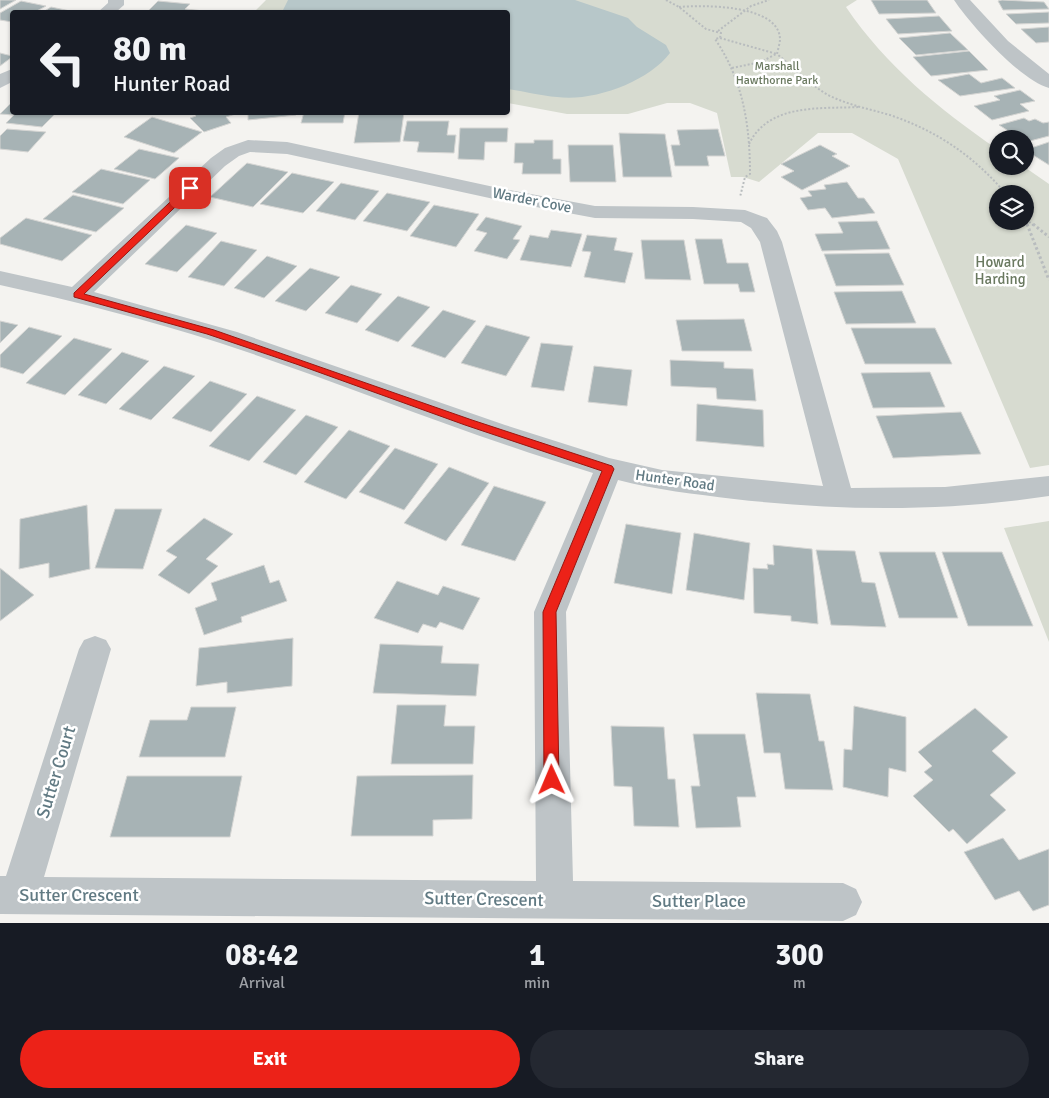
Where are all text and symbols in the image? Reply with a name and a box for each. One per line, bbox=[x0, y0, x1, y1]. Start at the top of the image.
text: 80 m bbox=[113, 27, 187, 70]
icon: left bbox=[30, 30, 95, 95]
park label: Marshall Hawthorne Park bbox=[736, 59, 818, 88]
text: Hunter Road bbox=[113, 70, 230, 97]
map controls bbox=[989, 130, 1034, 230]
button: search bbox=[989, 130, 1034, 175]
pin bbox=[169, 167, 211, 209]
icon: arrive bbox=[176, 174, 204, 202]
street label: Warder Cove bbox=[491, 184, 573, 216]
button: layers bbox=[989, 185, 1034, 230]
park label: Howard Harding bbox=[974, 253, 1026, 288]
street label: Hunter Road bbox=[634, 466, 716, 494]
street label: Sutter Court bbox=[32, 723, 80, 821]
position arrow bbox=[525, 753, 577, 805]
street label: Sutter Crescent bbox=[19, 884, 139, 906]
street label: Sutter Crescent bbox=[424, 887, 544, 911]
street label: Sutter Place bbox=[652, 890, 746, 912]
text: 08:42 bbox=[225, 937, 299, 974]
text: 1 bbox=[529, 937, 545, 974]
text: 300 bbox=[775, 937, 824, 974]
text: Arrival bbox=[239, 973, 285, 993]
text: min bbox=[524, 973, 550, 993]
text: m bbox=[793, 973, 806, 993]
button: Exit bbox=[20, 1030, 520, 1088]
button: Share bbox=[530, 1030, 1029, 1088]

